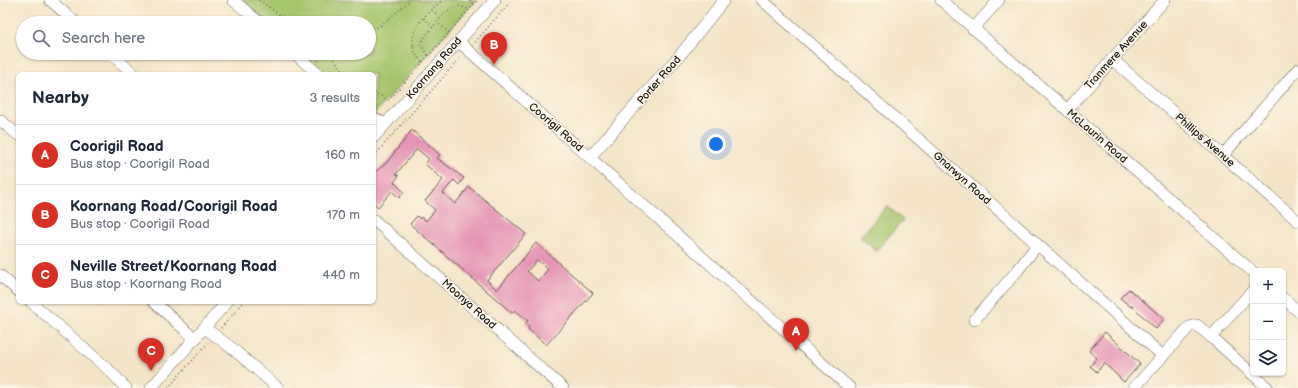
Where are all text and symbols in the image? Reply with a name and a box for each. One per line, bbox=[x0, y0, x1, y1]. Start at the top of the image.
search box bbox=[16, 16, 376, 60]
street label: Tranmere Avenue bbox=[1082, 18, 1151, 92]
icon: search bbox=[30, 27, 52, 49]
text: Search here bbox=[62, 29, 145, 48]
pin: B bbox=[481, 32, 507, 65]
street label: Koornang Road bbox=[404, 34, 464, 102]
street label: Porter Road bbox=[634, 53, 684, 107]
text: Nearby bbox=[32, 88, 89, 108]
text: 3 results bbox=[309, 90, 360, 106]
street label: Coorigil Road bbox=[526, 100, 586, 154]
street label: McLaurin Road bbox=[1064, 106, 1130, 166]
street label: Phillips Avenue bbox=[1173, 111, 1238, 170]
your location bbox=[706, 134, 726, 154]
text: Coorigil Road bbox=[70, 137, 164, 156]
text: A bbox=[41, 147, 49, 163]
text: 160 m bbox=[325, 147, 360, 163]
street label: Gnarwyn Road bbox=[930, 149, 994, 207]
text: Bus stop · Coorigil Road bbox=[70, 156, 210, 172]
text: Koornang Road/Coorigil Road bbox=[70, 197, 278, 216]
text: B bbox=[40, 207, 50, 223]
text: 170 m bbox=[327, 207, 360, 223]
text: Bus stop · Coorigil Road bbox=[70, 216, 210, 232]
text: Neville Street/Koornang Road bbox=[70, 257, 277, 276]
text: C bbox=[40, 267, 50, 283]
text: 440 m bbox=[322, 267, 360, 283]
map controls bbox=[1250, 268, 1286, 376]
button: + bbox=[1250, 268, 1286, 304]
text: Bus stop · Koornang Road bbox=[70, 276, 222, 292]
street label: Moonya Road bbox=[439, 276, 499, 332]
button: − bbox=[1250, 304, 1286, 340]
pin: A bbox=[783, 318, 809, 351]
pin: C bbox=[138, 338, 164, 371]
button: layers bbox=[1250, 340, 1286, 376]

